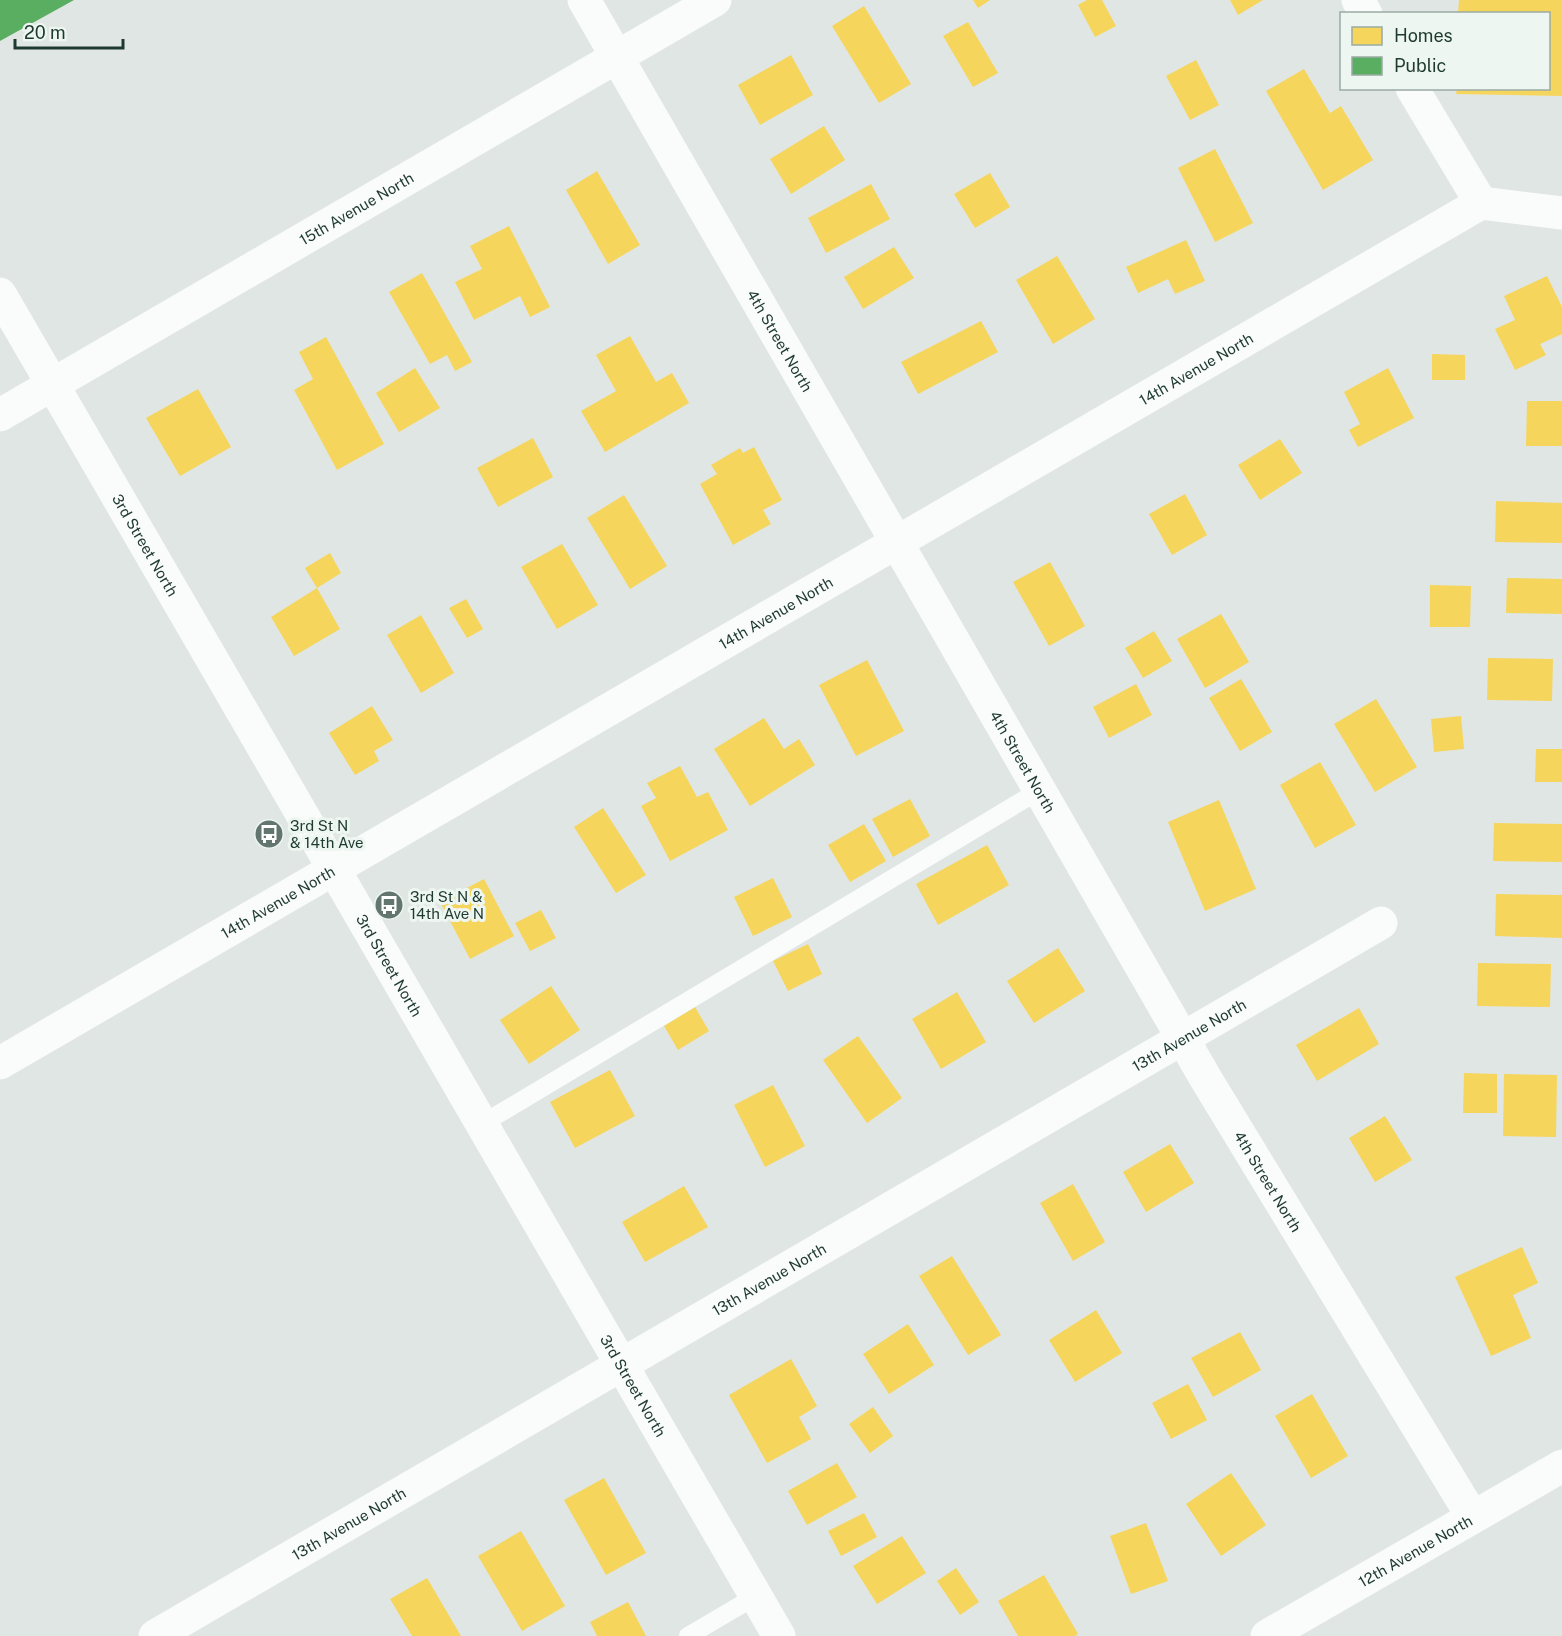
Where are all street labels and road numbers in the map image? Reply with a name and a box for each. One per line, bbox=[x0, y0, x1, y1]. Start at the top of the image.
street label: 15th Avenue North bbox=[296, 168, 416, 248]
street label: 4th Street North bbox=[744, 286, 816, 395]
street label: 14th Avenue North bbox=[1136, 329, 1256, 408]
street label: 3rd Street North bbox=[109, 491, 182, 599]
street label: 14th Avenue North bbox=[716, 573, 836, 652]
street label: 4th Street North bbox=[987, 707, 1059, 816]
street label: 14th Avenue North bbox=[218, 862, 337, 941]
street label: 3rd Street North bbox=[353, 911, 426, 1019]
street label: 13th Avenue North bbox=[1129, 995, 1249, 1074]
street label: 4th Street North bbox=[1231, 1128, 1305, 1235]
street label: 13th Avenue North bbox=[709, 1239, 829, 1319]
street label: 3rd Street North bbox=[597, 1331, 670, 1440]
street label: 13th Avenue North bbox=[289, 1484, 409, 1563]
street label: 12th Avenue North bbox=[1355, 1511, 1475, 1590]

